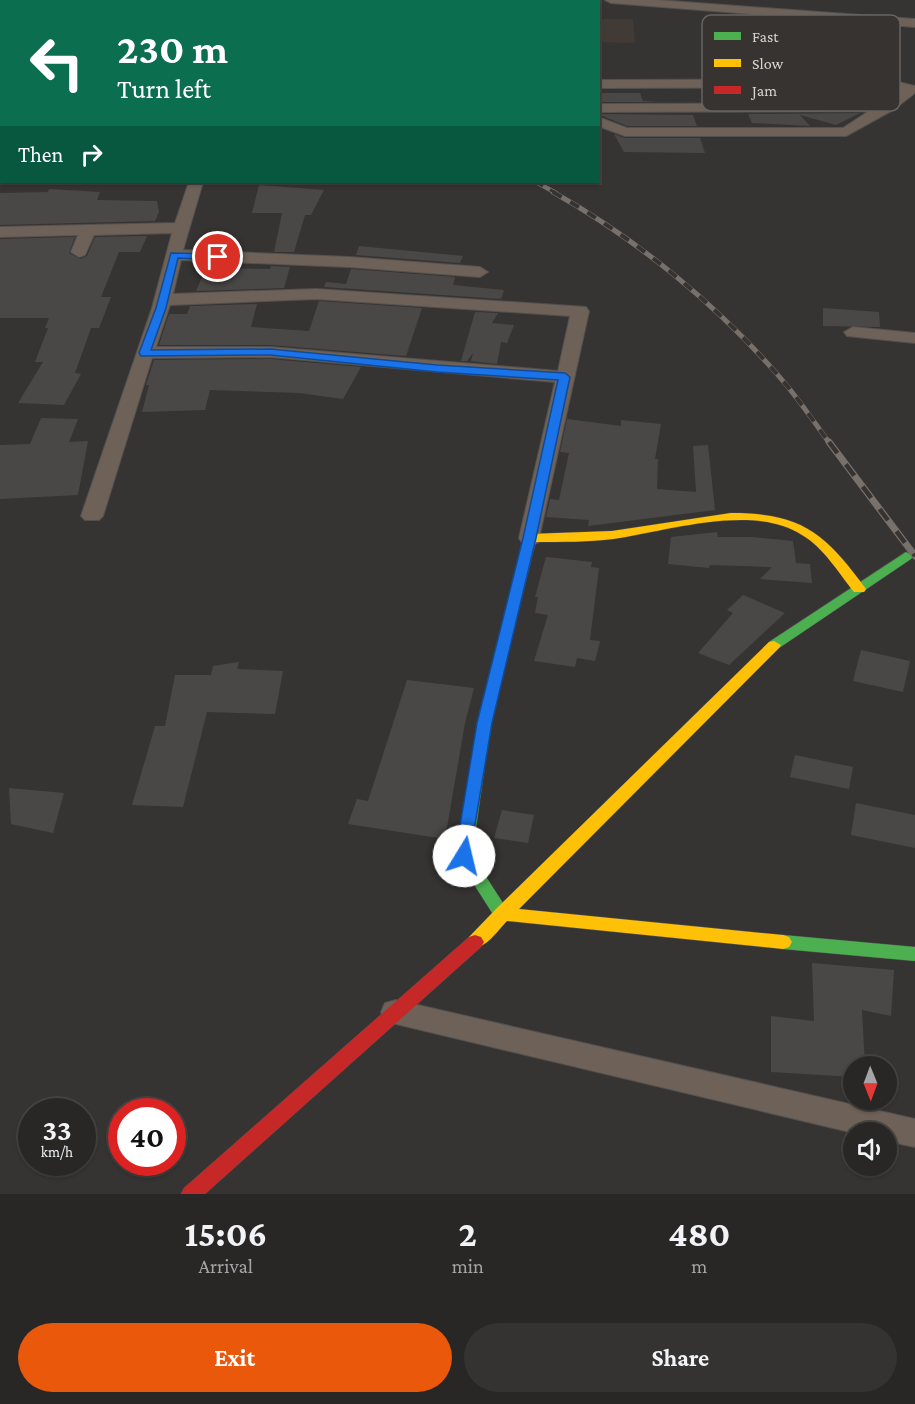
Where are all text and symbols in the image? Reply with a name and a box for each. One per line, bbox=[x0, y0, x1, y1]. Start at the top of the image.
legend bbox=[702, 15, 900, 111]
icon: left bbox=[18, 24, 96, 102]
text: 230 m bbox=[117, 25, 228, 72]
text: Fast bbox=[752, 28, 779, 45]
text: Slow bbox=[752, 55, 784, 72]
text: Turn left bbox=[117, 74, 211, 104]
text: Jam bbox=[750, 82, 777, 100]
icon: right bbox=[75, 138, 108, 171]
text: Then bbox=[18, 142, 63, 167]
pin bbox=[192, 231, 243, 282]
icon: arrive bbox=[201, 240, 234, 273]
position arrow bbox=[432, 824, 496, 888]
north arrow bbox=[843, 1056, 897, 1110]
map controls bbox=[843, 1056, 897, 1176]
speed limit sign: 40 bbox=[108, 1098, 186, 1176]
text: 33 bbox=[42, 1113, 72, 1146]
button: sound bbox=[843, 1122, 897, 1176]
text: km/h bbox=[41, 1144, 73, 1160]
text: 15:06 bbox=[185, 1214, 267, 1254]
text: 2 bbox=[459, 1214, 477, 1254]
text: 480 bbox=[668, 1214, 730, 1254]
text: Arrival bbox=[199, 1255, 253, 1277]
text: min bbox=[452, 1255, 484, 1277]
text: m bbox=[691, 1255, 707, 1277]
button: Exit bbox=[18, 1323, 452, 1392]
button: Share bbox=[464, 1323, 897, 1392]

